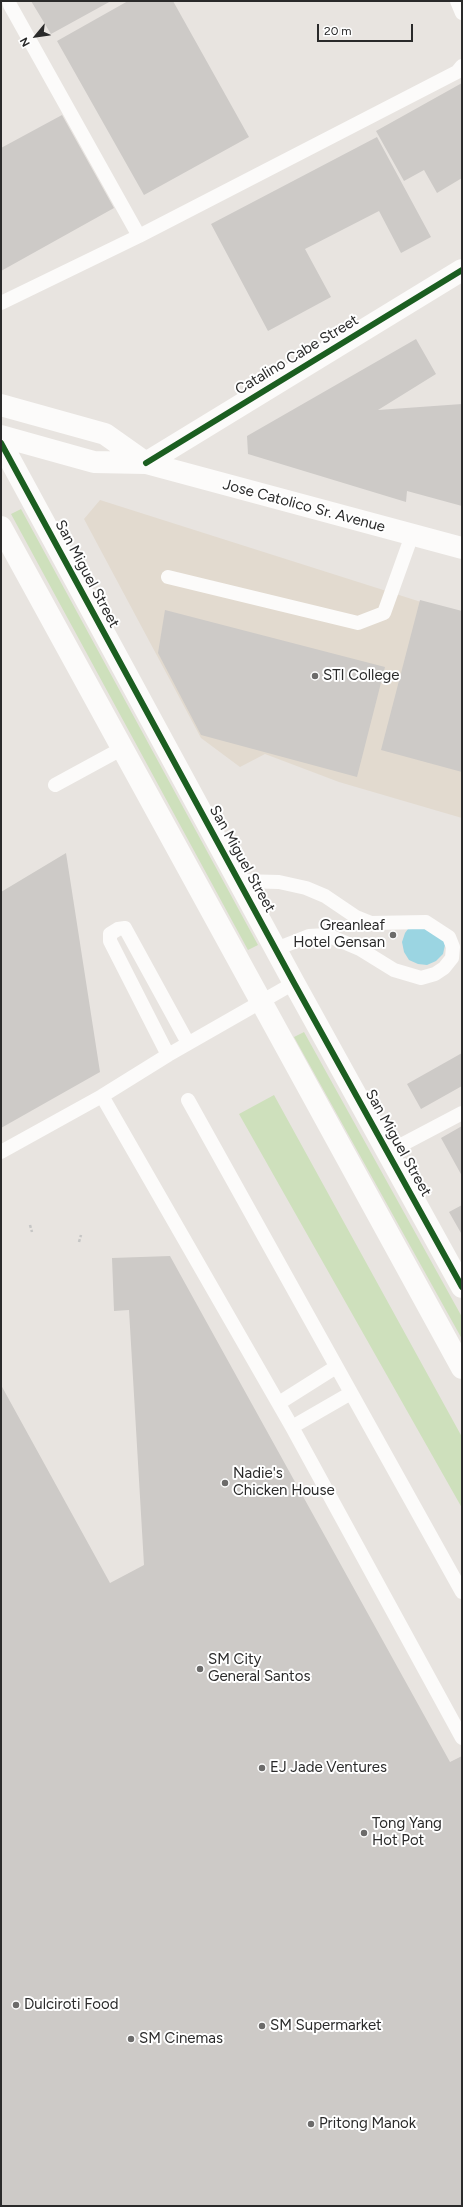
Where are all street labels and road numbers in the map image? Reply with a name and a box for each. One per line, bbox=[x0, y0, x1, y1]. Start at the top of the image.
street label: Catalino Cabe Street bbox=[232, 311, 362, 399]
street label: Jose Catolico Sr. Avenue bbox=[221, 476, 387, 536]
street label: San Miguel Street bbox=[51, 517, 123, 631]
street label: San Miguel Street bbox=[205, 802, 279, 916]
street label: San Miguel Street bbox=[361, 1086, 435, 1200]

